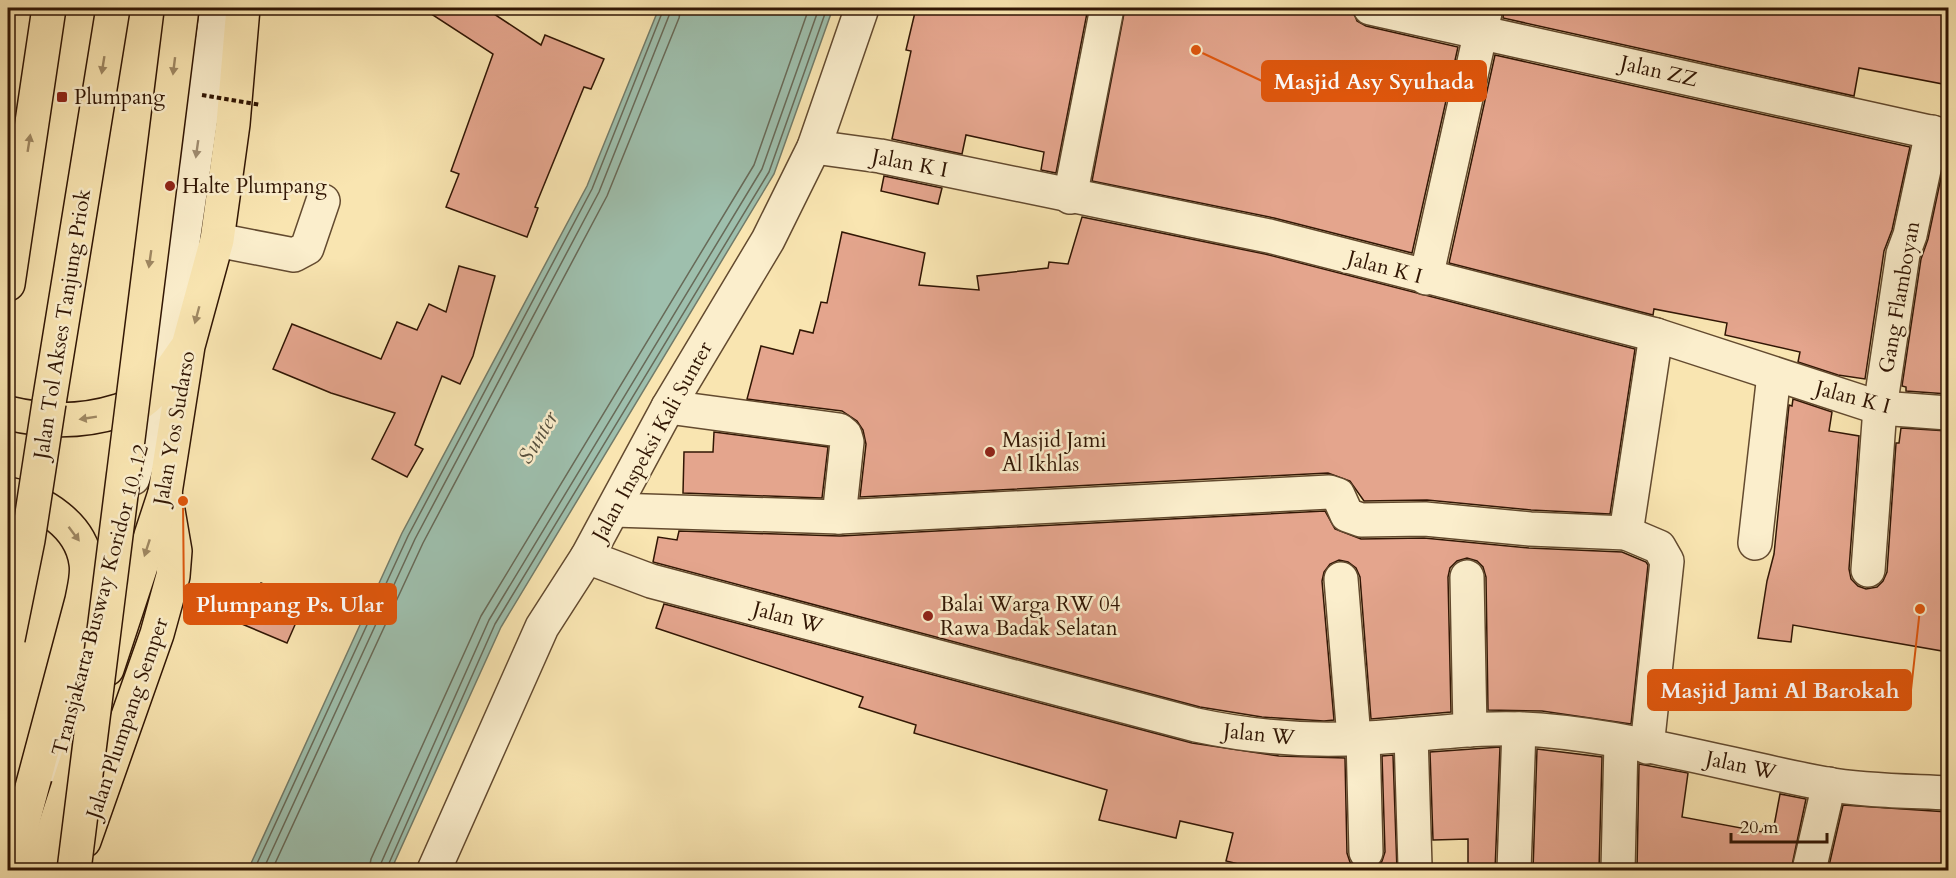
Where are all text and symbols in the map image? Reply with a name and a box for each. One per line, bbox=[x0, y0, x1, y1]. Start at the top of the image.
street label: Jalan ZZ bbox=[1615, 48, 1700, 94]
one-way arrow bbox=[99, 56, 108, 75]
one-way arrow bbox=[170, 56, 179, 75]
callout: Masjid Asy Syuhada bbox=[1262, 61, 1486, 101]
text: Masjid Asy Syuhada bbox=[1274, 67, 1474, 97]
place label: Plumpang bbox=[74, 83, 165, 112]
marker: Plumpang bbox=[55, 90, 69, 104]
one-way arrow bbox=[24, 134, 33, 153]
one-way arrow bbox=[193, 139, 202, 158]
street label: Jalan K I bbox=[867, 141, 950, 185]
place label: Halte Plumpang bbox=[182, 172, 327, 201]
marker: Halte Plumpang bbox=[163, 179, 177, 193]
street label: Jalan Tol Akses Tanjung Priok bbox=[26, 186, 98, 464]
street label: Gang Flamboyan bbox=[1872, 219, 1927, 375]
street label: Jalan K I bbox=[1341, 243, 1426, 291]
one-way arrow bbox=[145, 250, 155, 269]
one-way arrow bbox=[191, 306, 201, 325]
street label: Jalan Inspeksi Kali Sunter bbox=[584, 336, 720, 549]
street label: Jalan Yos Sudarso bbox=[146, 349, 202, 510]
street label: Jalan K I bbox=[1809, 373, 1894, 421]
water label: Sunter bbox=[511, 405, 566, 469]
one-way arrow bbox=[78, 413, 97, 422]
place label: Masjid Jami Al Ikhlas bbox=[1002, 426, 1106, 479]
street label: Transjakarta Busway Koridor 10, 12 bbox=[45, 441, 156, 759]
marker: Masjid Jami Al Ikhlas bbox=[983, 445, 997, 459]
one-way arrow bbox=[68, 526, 80, 542]
one-way arrow bbox=[142, 539, 151, 557]
callout: Plumpang Ps. Ular bbox=[184, 584, 396, 624]
text: Plumpang Ps. Ular bbox=[196, 590, 384, 620]
place label: Balai Warga RW 04 Rawa Badak Selatan bbox=[940, 590, 1121, 643]
street label: Jalan W bbox=[747, 593, 827, 641]
marker: Balai Warga RW 04 Rawa Badak Selatan bbox=[921, 609, 935, 623]
street label: Jalan Plumpang Semper bbox=[78, 613, 176, 825]
callout: Masjid Jami Al Barokah bbox=[1648, 670, 1911, 710]
text: Masjid Jami Al Barokah bbox=[1661, 676, 1900, 706]
street label: Jalan W bbox=[1219, 716, 1297, 753]
street label: Jalan W bbox=[1700, 743, 1780, 787]
scale bar bbox=[1731, 806, 1827, 844]
text: 20 m bbox=[1740, 815, 1779, 840]

